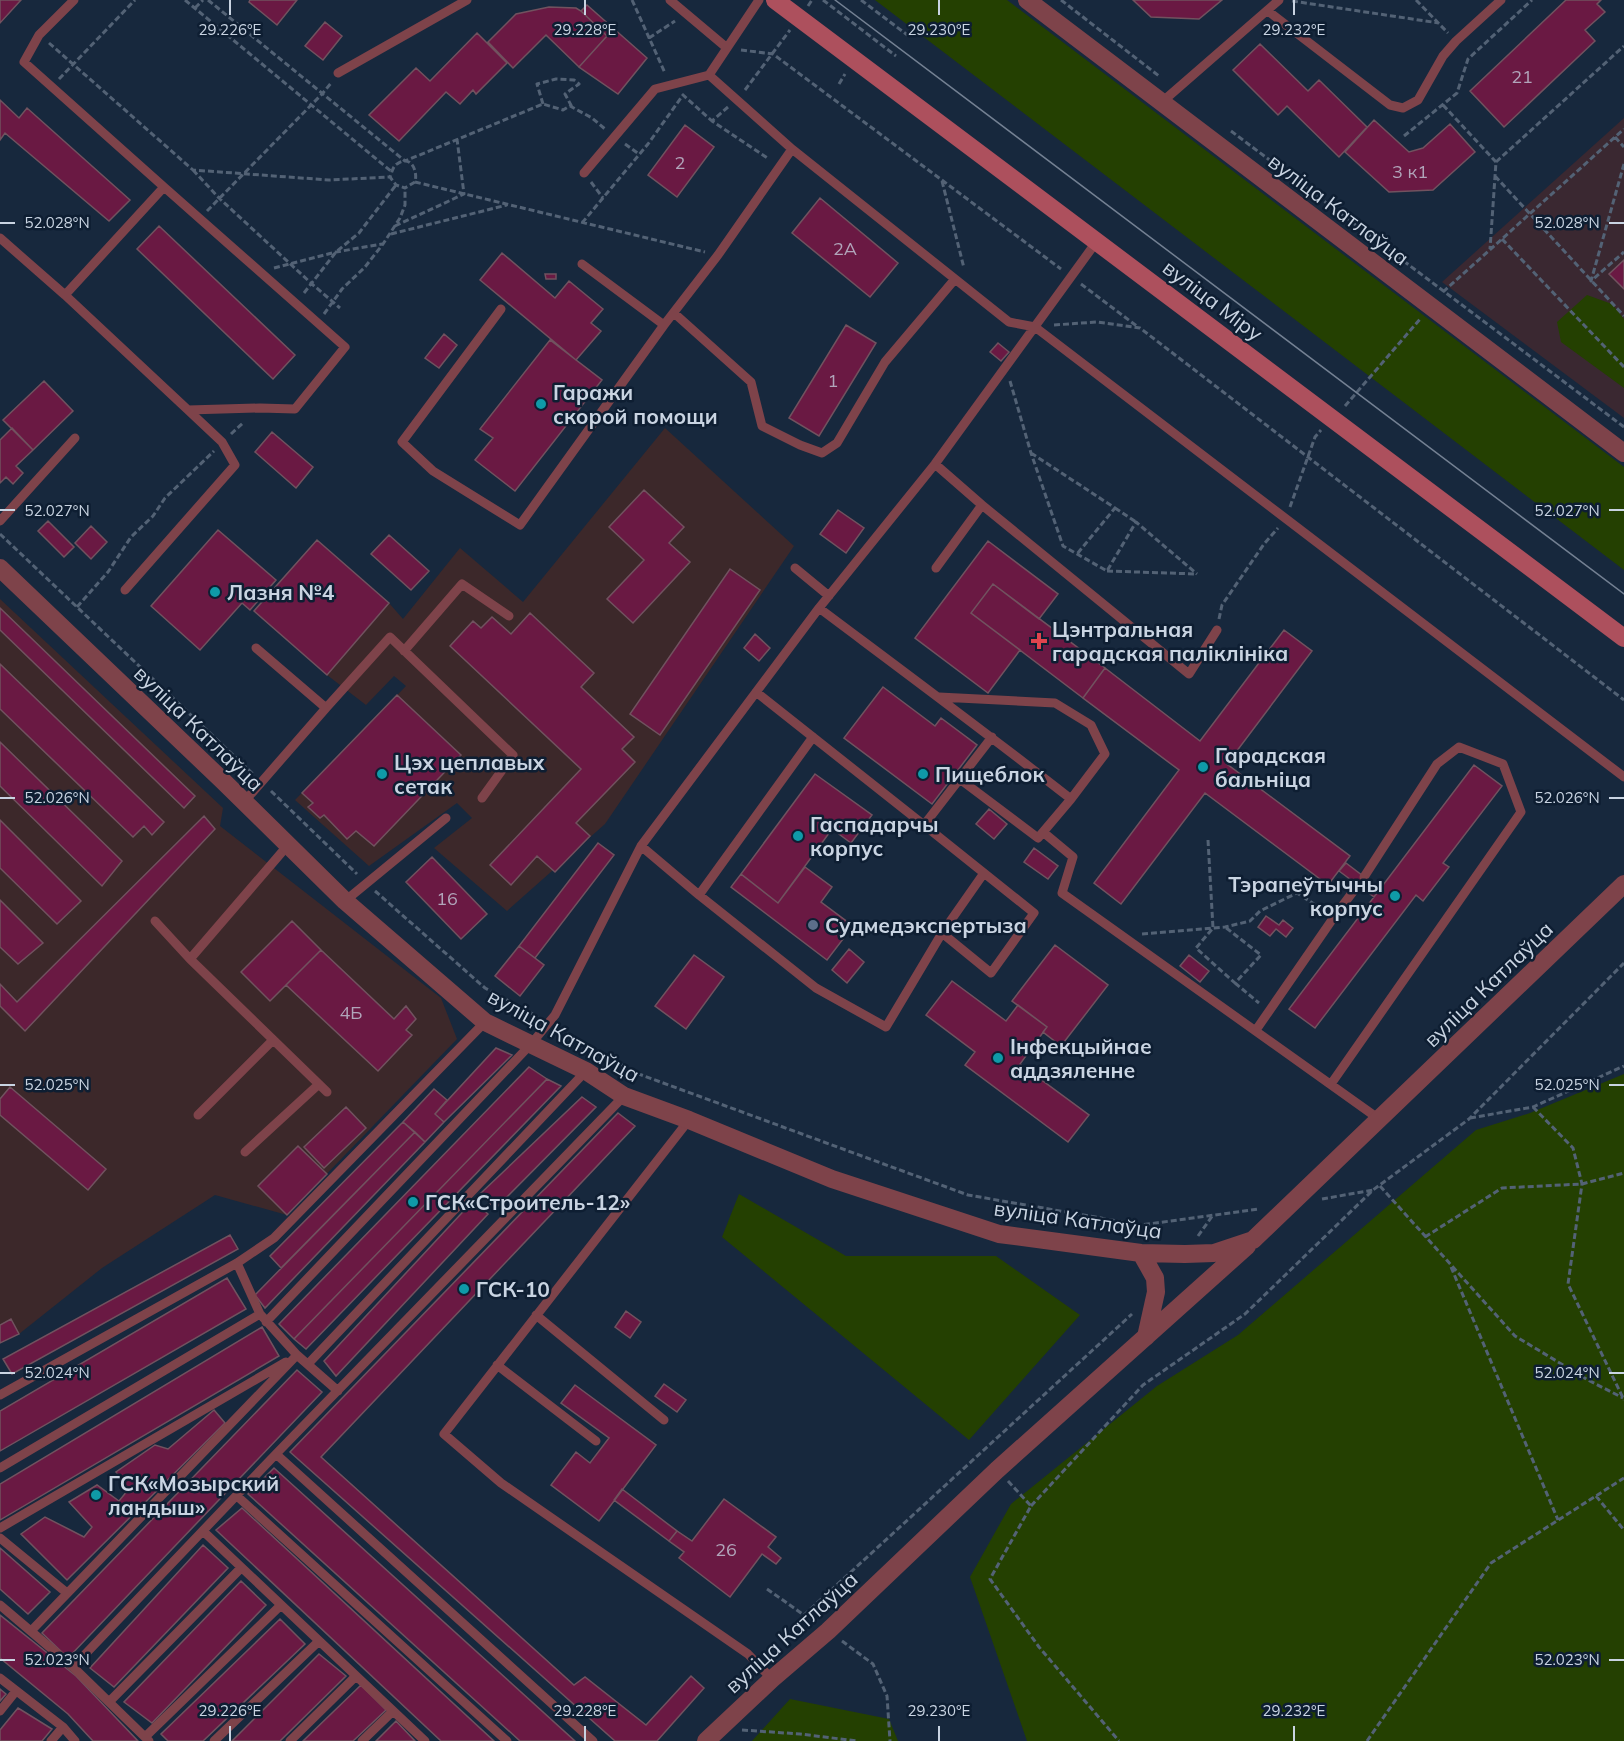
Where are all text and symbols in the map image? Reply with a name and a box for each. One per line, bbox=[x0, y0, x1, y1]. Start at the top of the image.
text: 29.226°E bbox=[199, 20, 262, 39]
text: 29.228°E bbox=[554, 20, 617, 39]
text: 29.230°E bbox=[908, 20, 971, 39]
text: 29.232°E bbox=[1263, 20, 1326, 39]
house number: 21 bbox=[1511, 65, 1533, 88]
street label: вуліца Катлаўца bbox=[1264, 148, 1414, 270]
house number: 2 bbox=[675, 151, 685, 174]
house number: 3 к1 bbox=[1392, 160, 1428, 183]
text: 52.028°N bbox=[24, 213, 90, 232]
text: 52.028°N bbox=[1534, 213, 1600, 232]
house number: 2А bbox=[833, 237, 857, 260]
street label: вуліца Міру bbox=[1158, 254, 1268, 346]
house number: 1 bbox=[828, 369, 838, 392]
place label: Гаражи скорой помощи bbox=[553, 379, 718, 429]
marker: Гаражи скорой помощи bbox=[534, 397, 548, 411]
text: 52.027°N bbox=[24, 501, 90, 520]
text: 52.027°N bbox=[1534, 501, 1600, 520]
place label: Лазня №4 bbox=[227, 579, 335, 605]
marker: Лазня №4 bbox=[208, 585, 222, 599]
place label: Цэнтральная гарадская паліклініка bbox=[1052, 616, 1288, 666]
marker: Цэнтральная гарадская паліклініка bbox=[1030, 632, 1048, 650]
street label: вуліца Катлаўца bbox=[129, 660, 269, 796]
place label: Гарадская бальніца bbox=[1215, 742, 1326, 792]
place label: Цэх цеплавых сетак bbox=[394, 749, 545, 799]
marker: Гарадская бальніца bbox=[1196, 760, 1210, 774]
place label: Пищеблок bbox=[935, 761, 1045, 787]
marker: Цэх цеплавых сетак bbox=[375, 767, 389, 781]
marker: Пищеблок bbox=[916, 767, 930, 781]
text: 52.026°N bbox=[24, 788, 90, 807]
text: 52.026°N bbox=[1534, 788, 1600, 807]
place label: Гаспадарчы корпус bbox=[810, 811, 939, 861]
marker: Гаспадарчы корпус bbox=[791, 829, 805, 843]
place label: Тэрапеўтычны корпус bbox=[1228, 871, 1383, 921]
house number: 16 bbox=[436, 887, 458, 910]
marker: Тэрапеўтычны корпус bbox=[1388, 889, 1402, 903]
place label: Судмедэкспертыза bbox=[825, 912, 1027, 938]
street label: вуліца Катлаўца bbox=[1418, 916, 1558, 1052]
marker: Судмедэкспертыза bbox=[806, 918, 820, 932]
street label: вуліца Катлаўца bbox=[484, 983, 644, 1087]
house number: 4Б bbox=[340, 1001, 363, 1024]
place label: Інфекцыйнае аддзяленне bbox=[1010, 1033, 1152, 1083]
marker: Інфекцыйнае аддзяленне bbox=[991, 1051, 1005, 1065]
text: 52.025°N bbox=[24, 1075, 90, 1094]
text: 52.025°N bbox=[1534, 1075, 1600, 1094]
place label: ГСК«Строитель-12» bbox=[425, 1189, 630, 1215]
street label: вуліца Катлаўца bbox=[992, 1194, 1164, 1244]
marker: ГСК«Строитель-12» bbox=[406, 1195, 420, 1209]
place label: ГСК-10 bbox=[476, 1276, 550, 1302]
marker: ГСК-10 bbox=[457, 1282, 471, 1296]
text: 52.024°N bbox=[24, 1363, 90, 1382]
text: 52.024°N bbox=[1534, 1363, 1600, 1382]
place label: ГСК«Мозырский ландыш» bbox=[108, 1470, 279, 1520]
marker: ГСК«Мозырский ландыш» bbox=[89, 1488, 103, 1502]
house number: 26 bbox=[715, 1538, 737, 1561]
street label: вуліца Катлаўца bbox=[719, 1566, 863, 1698]
text: 52.023°N bbox=[24, 1650, 90, 1669]
text: 52.023°N bbox=[1534, 1650, 1600, 1669]
text: 29.226°E bbox=[199, 1701, 262, 1720]
text: 29.228°E bbox=[554, 1701, 617, 1720]
text: 29.230°E bbox=[908, 1701, 971, 1720]
text: 29.232°E bbox=[1263, 1701, 1326, 1720]

